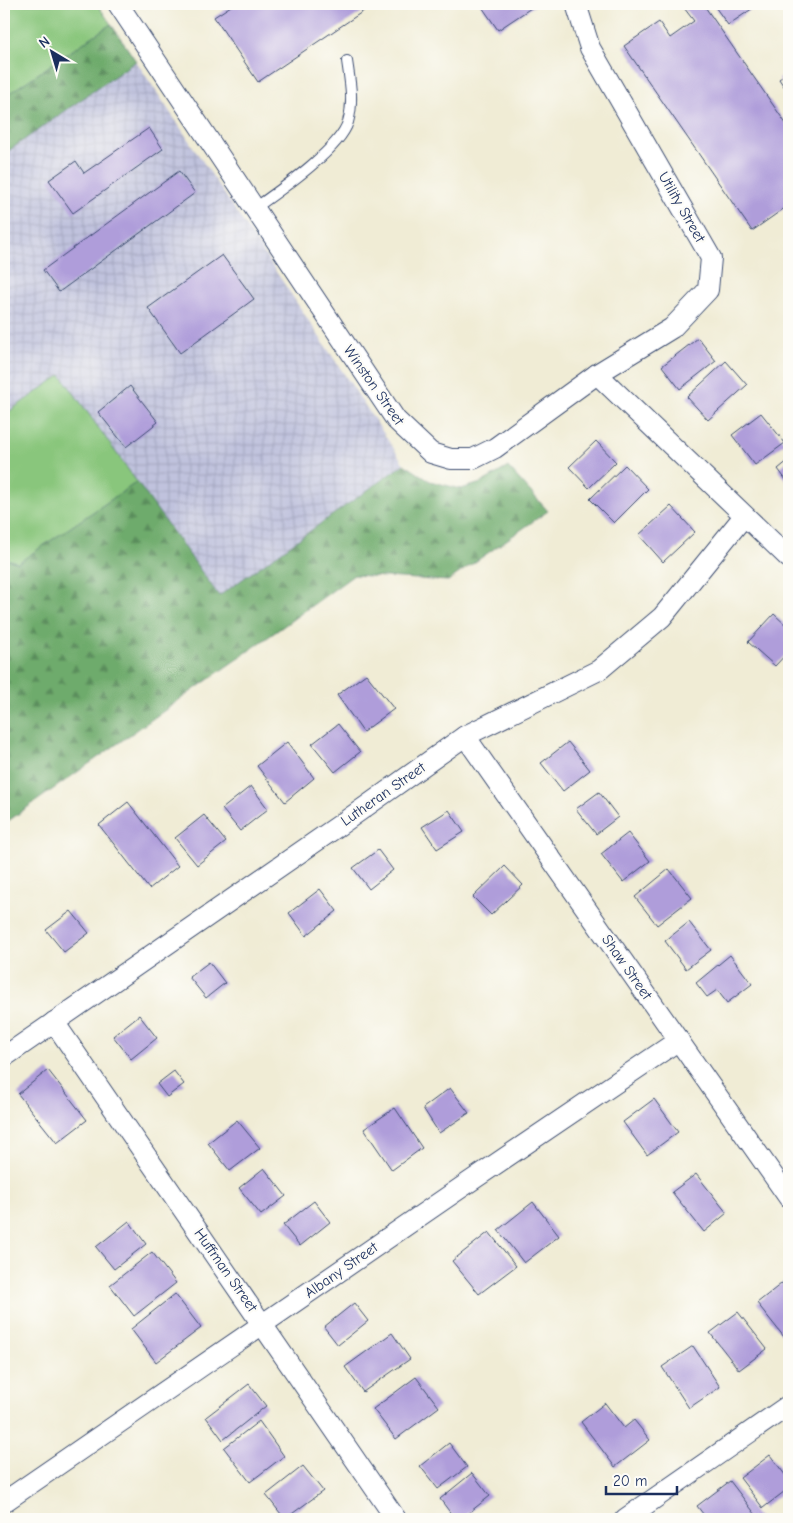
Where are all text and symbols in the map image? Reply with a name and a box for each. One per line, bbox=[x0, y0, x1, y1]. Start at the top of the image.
north arrow bbox=[28, 28, 78, 78]
text: N bbox=[35, 33, 53, 52]
street label: Utility Street bbox=[655, 169, 710, 246]
street label: Winston Street bbox=[340, 341, 409, 429]
street label: Lutheran Street bbox=[337, 758, 429, 830]
street label: Shaw Street bbox=[598, 931, 656, 1004]
street label: Huffman Street bbox=[191, 1225, 262, 1316]
street label: Albany Street bbox=[301, 1238, 382, 1302]
scale bar bbox=[606, 1463, 677, 1495]
text: 20 m bbox=[613, 1472, 647, 1490]

